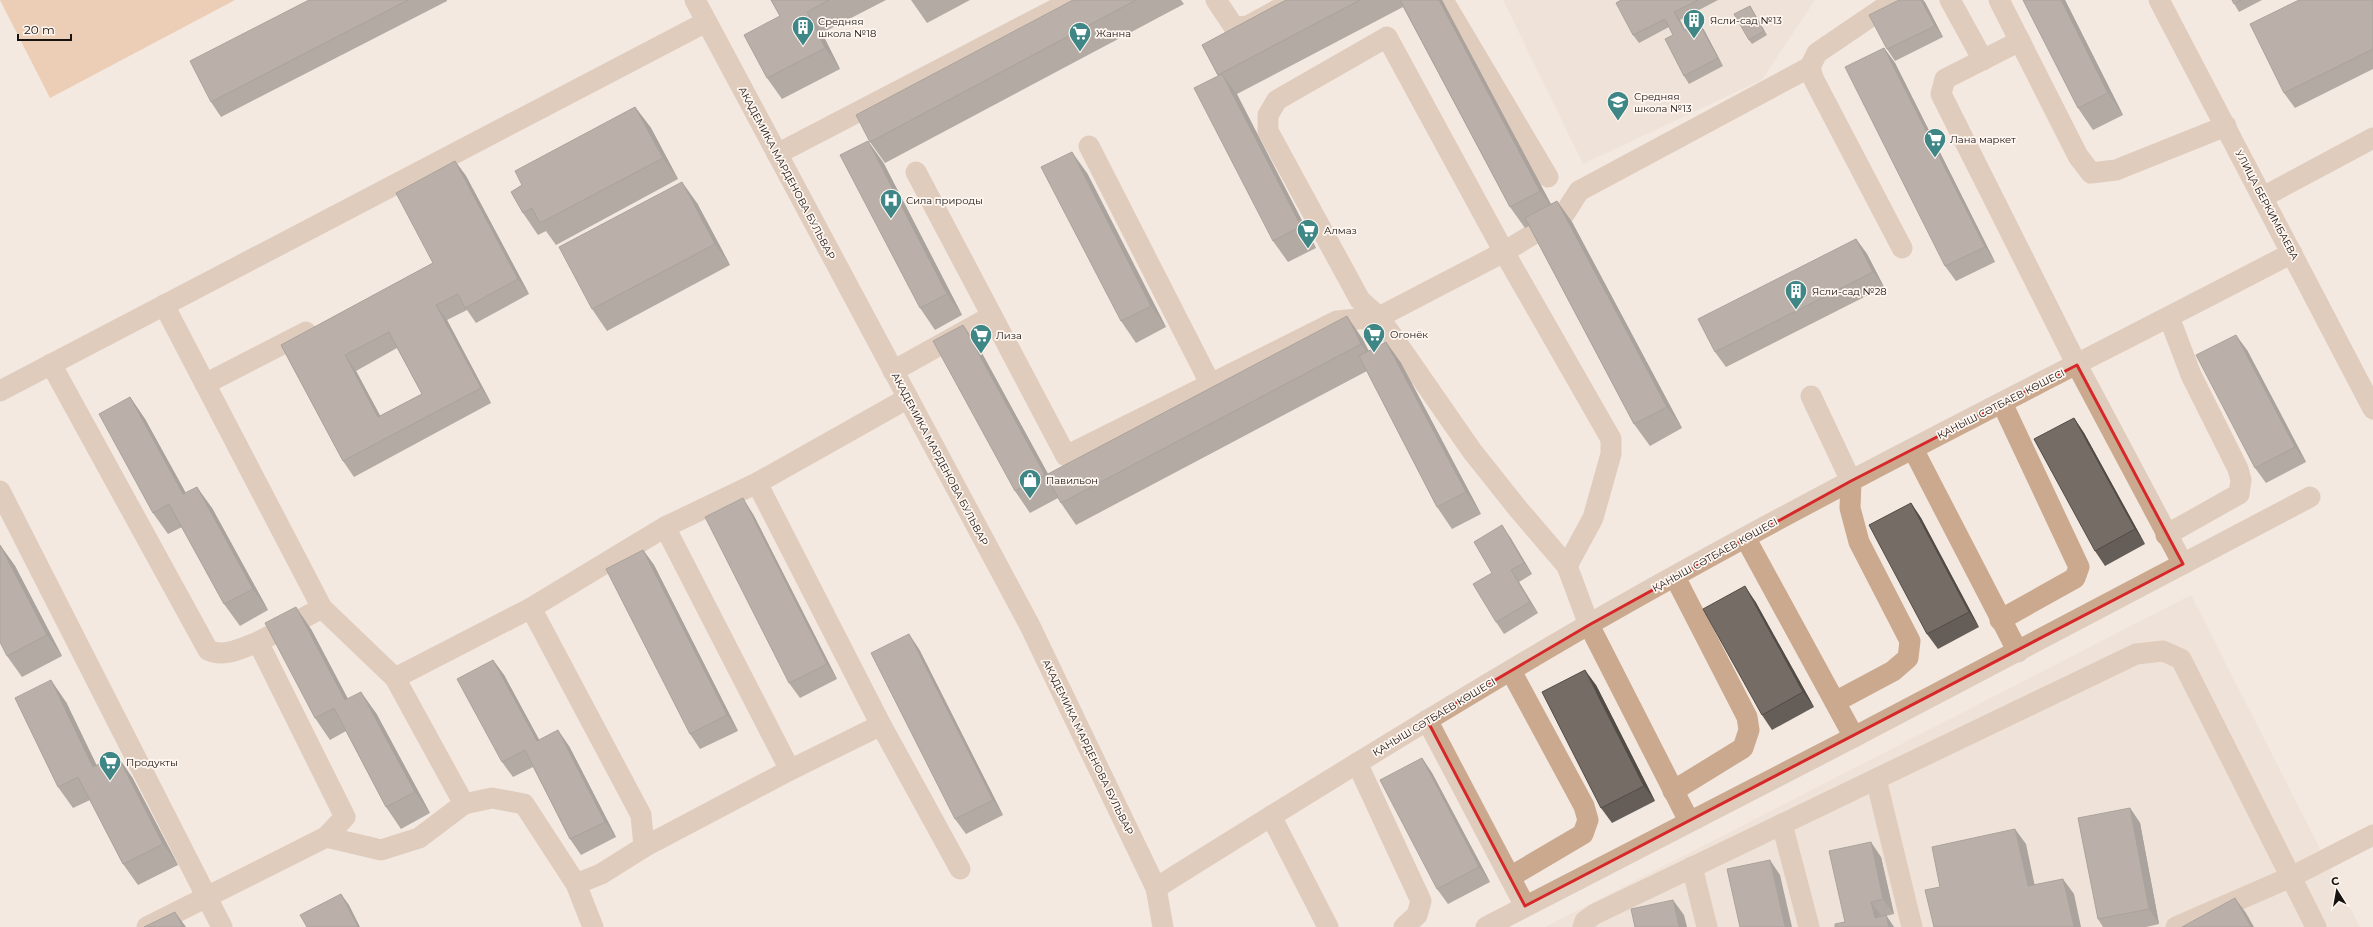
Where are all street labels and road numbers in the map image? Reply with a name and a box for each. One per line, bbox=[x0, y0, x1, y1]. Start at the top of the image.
street label: АКАДЕМИКА МАРДЕНОВА БУЛЬВАР bbox=[736, 84, 838, 262]
street label: УЛИЦА БЕРКИМБАЕВА bbox=[2232, 148, 2302, 263]
street label: ҚАНЫШ СӘТБАЕВ КӨШЕСІ bbox=[1935, 366, 2067, 442]
street label: АКАДЕМИКА МАРДЕНОВА БУЛЬВАР bbox=[889, 370, 991, 548]
street label: ҚАНЫШ СӘТБАЕВ КӨШЕСІ bbox=[1650, 515, 1780, 595]
street label: АКАДЕМИКА МАРДЕНОВА БУЛЬВАР bbox=[1040, 657, 1136, 837]
street label: ҚАНЫШ СӘТБАЕВ КӨШЕСІ bbox=[1370, 675, 1498, 759]

